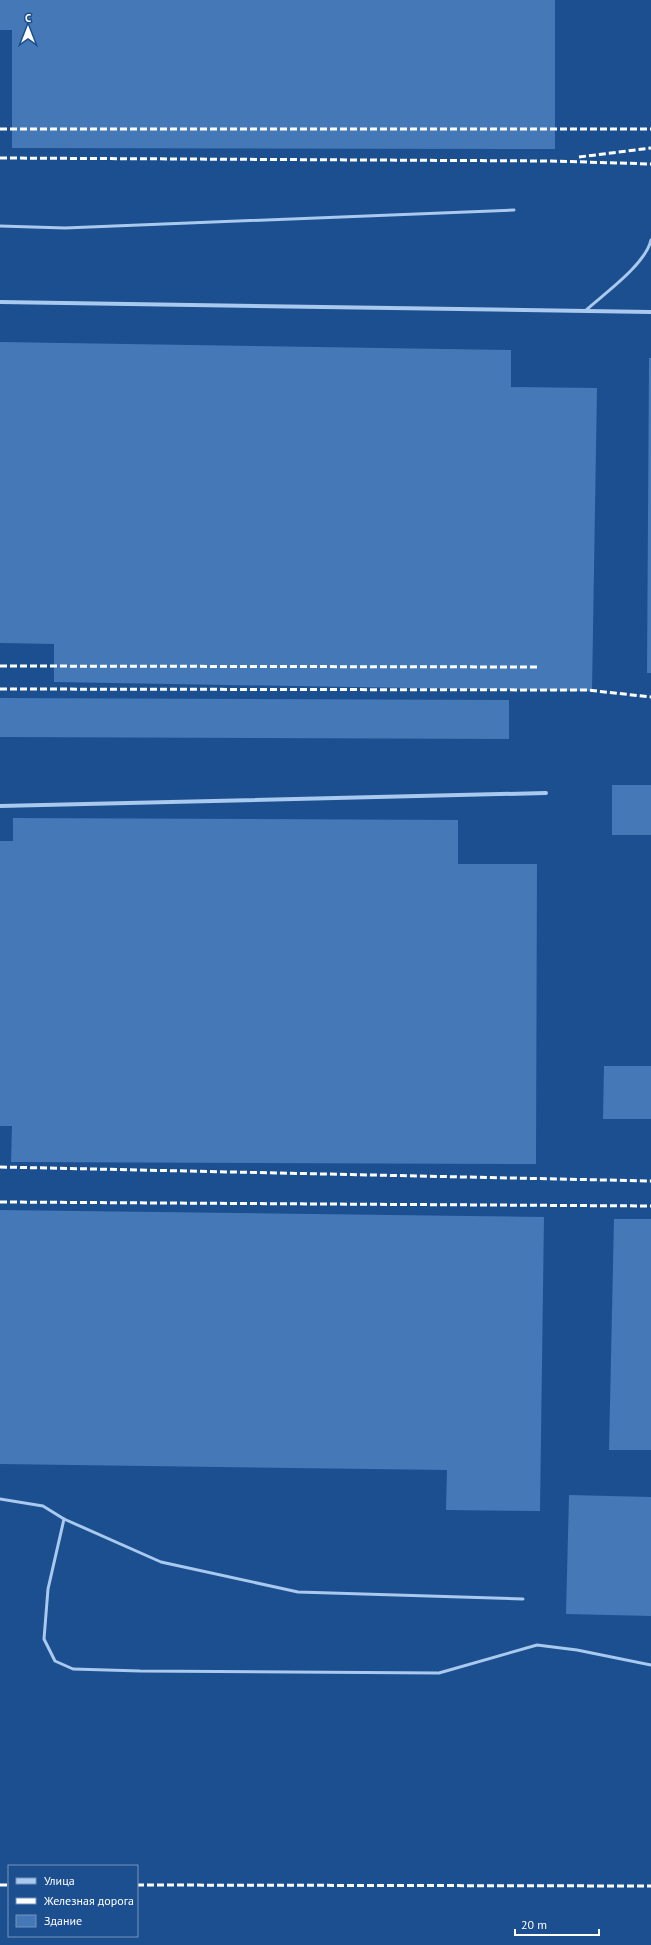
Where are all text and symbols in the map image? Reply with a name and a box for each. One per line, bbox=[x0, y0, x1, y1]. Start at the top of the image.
north arrow bbox=[8, 8, 48, 48]
text: С bbox=[25, 11, 31, 25]
legend bbox=[8, 1865, 138, 1937]
text: Улица bbox=[44, 1873, 75, 1888]
text: Железная дорога bbox=[43, 1893, 134, 1908]
scale bar bbox=[515, 1911, 599, 1937]
text: Здание bbox=[44, 1913, 82, 1928]
text: 20 m bbox=[521, 1917, 547, 1932]

